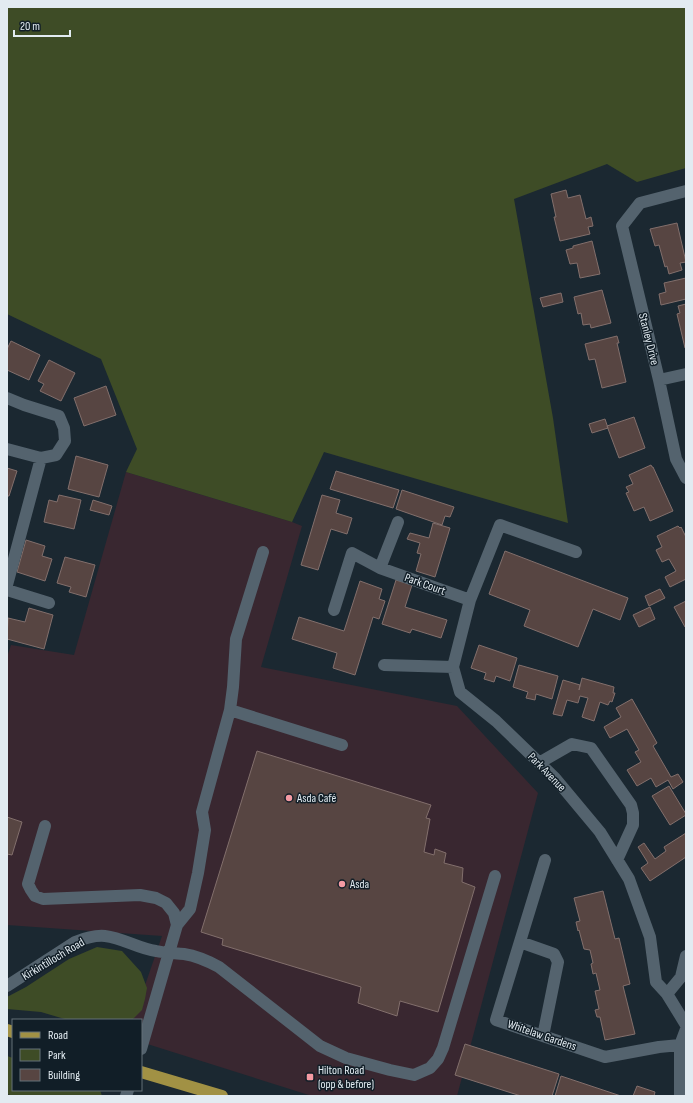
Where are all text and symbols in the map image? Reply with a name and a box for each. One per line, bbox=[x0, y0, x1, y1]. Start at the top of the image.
scale bar bbox=[14, 12, 70, 38]
text: 20 m bbox=[20, 19, 40, 34]
street label: Stanley Drive bbox=[635, 312, 662, 367]
street label: Park Court bbox=[402, 570, 448, 599]
street label: Park Avenue bbox=[524, 750, 569, 795]
place label: Asda Café bbox=[296, 791, 336, 806]
marker: Asda Café bbox=[284, 793, 294, 803]
place label: Asda bbox=[349, 877, 369, 892]
marker: Asda bbox=[337, 879, 347, 889]
street label: Kirkintilloch Road bbox=[19, 935, 87, 984]
street label: Whitelaw Gardens bbox=[505, 1017, 578, 1054]
legend bbox=[12, 1019, 142, 1091]
text: Road bbox=[48, 1028, 68, 1043]
text: Park bbox=[48, 1048, 66, 1063]
place label: Hilton Road (opp & before) bbox=[318, 1063, 374, 1092]
text: Building bbox=[48, 1068, 80, 1083]
marker: Hilton Road (opp & before) bbox=[305, 1072, 315, 1082]

